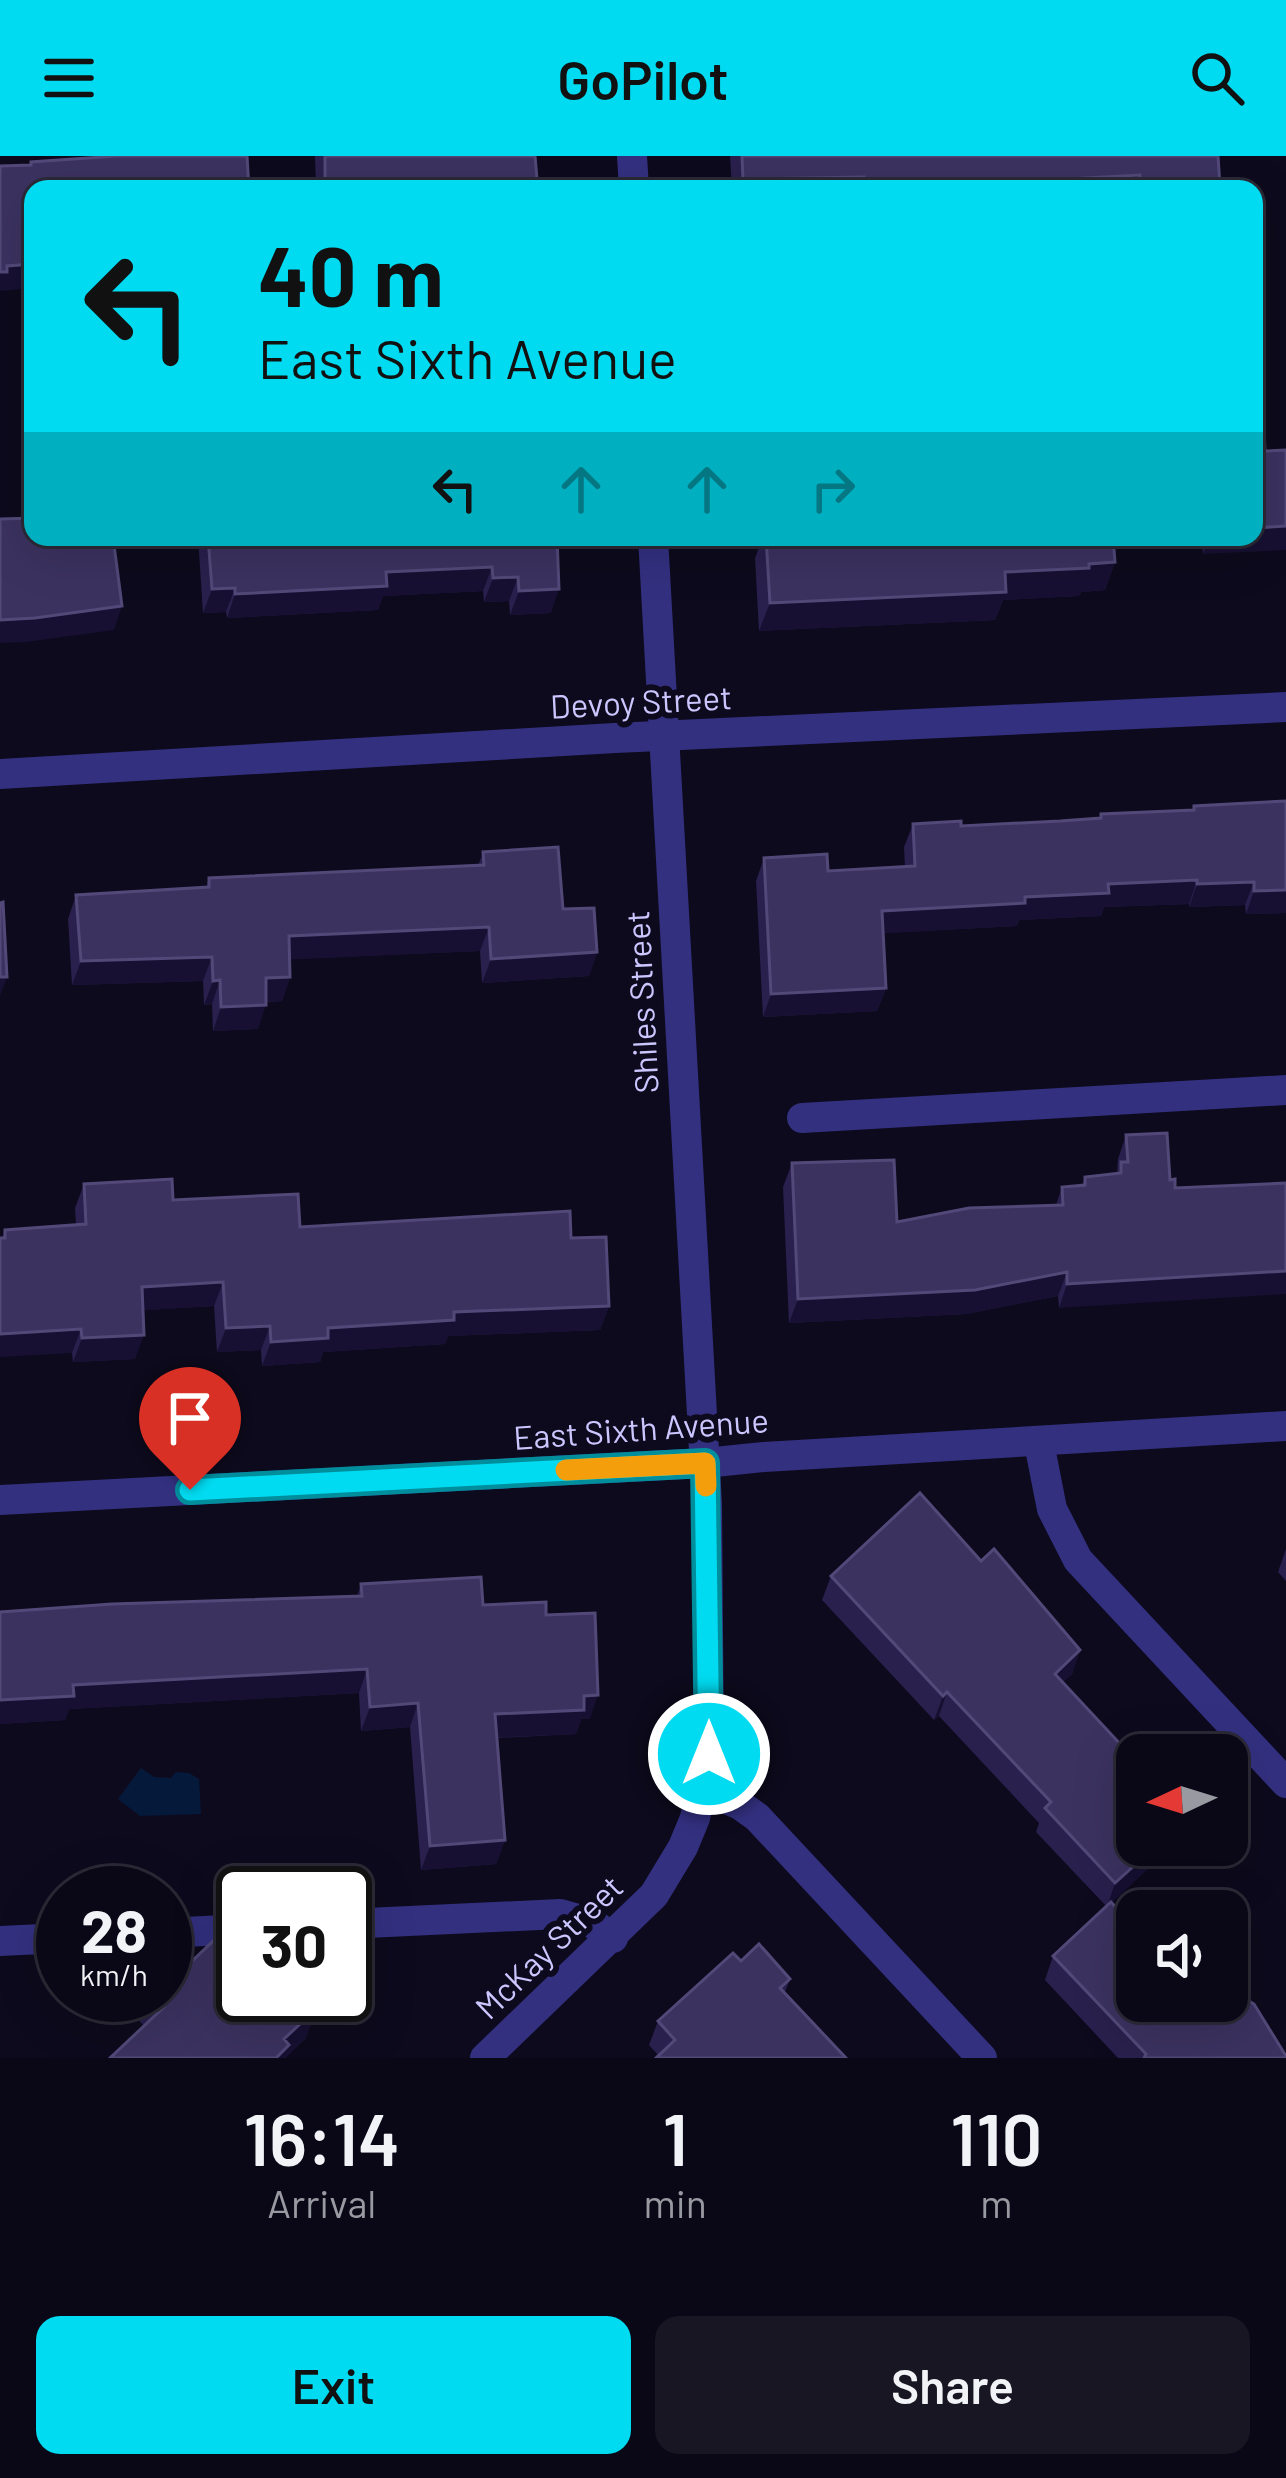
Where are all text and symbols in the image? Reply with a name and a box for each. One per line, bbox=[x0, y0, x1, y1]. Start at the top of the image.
icon: menu bbox=[36, 45, 102, 111]
icon: search bbox=[1184, 45, 1250, 111]
text: GoPilot bbox=[557, 46, 729, 111]
text: 40 m bbox=[258, 223, 444, 324]
icon: left bbox=[60, 228, 216, 384]
text: East Sixth Avenue bbox=[258, 325, 677, 390]
icon: left bbox=[422, 456, 488, 522]
icon: ahead bbox=[548, 456, 614, 522]
icon: ahead bbox=[674, 456, 740, 522]
icon: right bbox=[800, 456, 866, 522]
street label: Devoy Street bbox=[549, 676, 733, 726]
street label: Shiles Street bbox=[616, 910, 666, 1094]
pin bbox=[139, 1367, 241, 1490]
icon: arrive bbox=[157, 1385, 223, 1451]
street label: East Sixth Avenue bbox=[512, 1399, 770, 1457]
position arrow bbox=[646, 1691, 772, 1817]
north arrow bbox=[1116, 1734, 1248, 1866]
map controls bbox=[1116, 1734, 1248, 2022]
speed limit sign: 30 bbox=[216, 1866, 372, 2022]
street label: McKay Street bbox=[466, 1866, 630, 2026]
button: sound bbox=[1116, 1890, 1248, 2022]
text: 28 bbox=[81, 1893, 147, 1965]
text: km/h bbox=[80, 1956, 148, 1992]
text: 16:14 bbox=[243, 2094, 400, 2180]
text: 1 bbox=[662, 2094, 688, 2180]
text: 110 bbox=[950, 2094, 1042, 2180]
text: Arrival bbox=[267, 2179, 376, 2226]
text: min bbox=[644, 2179, 707, 2226]
text: m bbox=[980, 2179, 1013, 2226]
button: Exit bbox=[36, 2316, 631, 2454]
button: Share bbox=[655, 2316, 1250, 2454]

